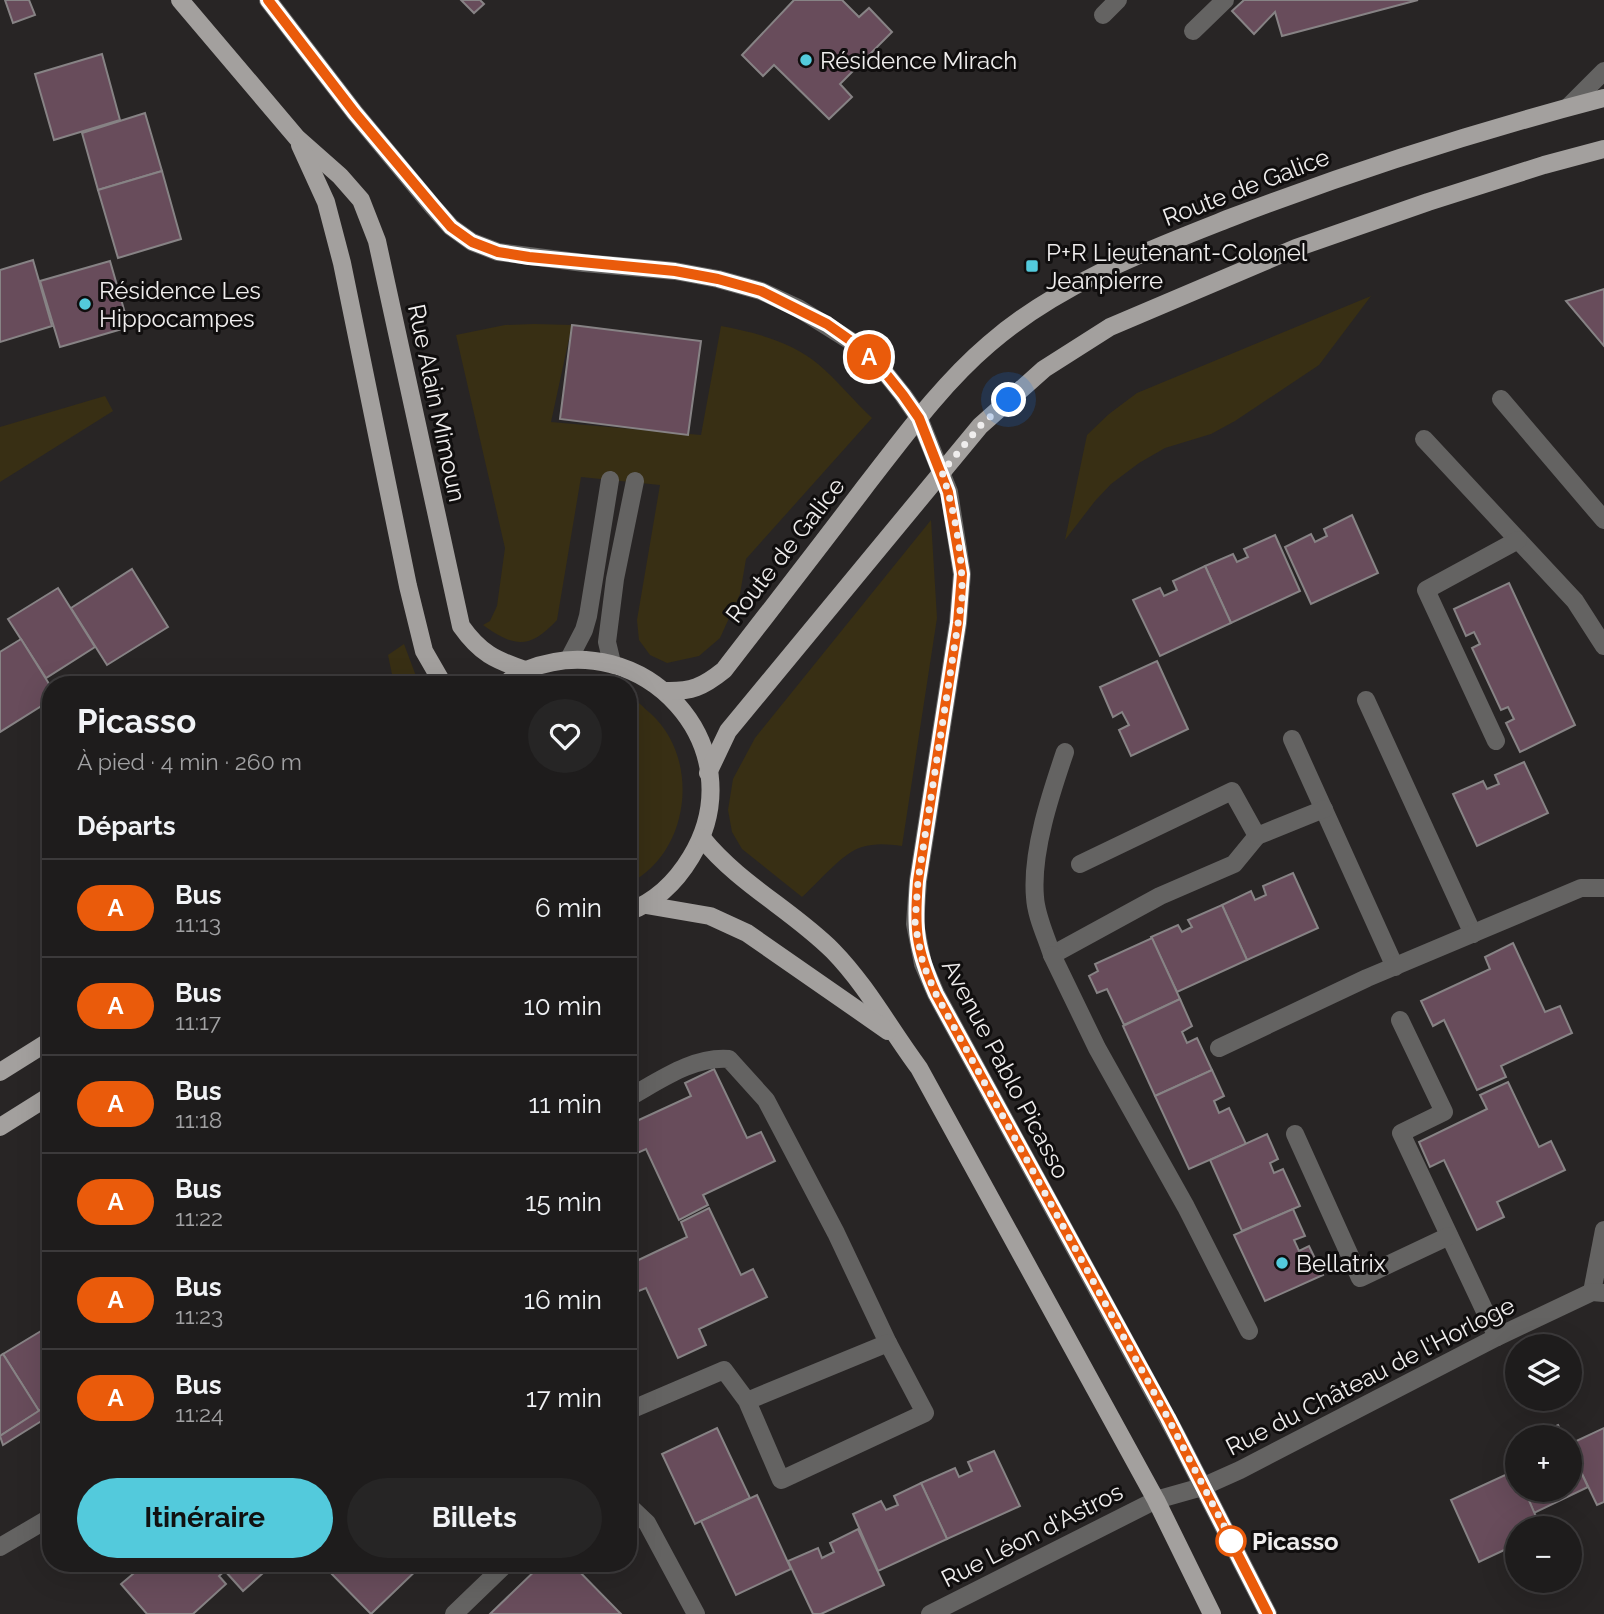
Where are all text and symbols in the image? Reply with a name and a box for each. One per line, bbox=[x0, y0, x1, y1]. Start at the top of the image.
place label: Résidence Mirach bbox=[820, 46, 1017, 75]
marker: Résidence Mirach bbox=[798, 52, 814, 68]
street label: Route de Galice bbox=[1159, 142, 1333, 232]
place label: P+R Lieutenant-Colonel Jeanpierre bbox=[1046, 238, 1308, 295]
marker: P+R Lieutenant-Colonel Jeanpierre bbox=[1024, 258, 1040, 274]
place label: Résidence Les Hippocampes bbox=[99, 276, 261, 333]
marker: Résidence Les Hippocampes bbox=[77, 296, 93, 312]
street label: Rue Alain Mimoun bbox=[402, 302, 472, 504]
line badge: A bbox=[846, 334, 892, 380]
text: A bbox=[861, 342, 877, 371]
your location bbox=[991, 382, 1026, 417]
street label: Route de Galice bbox=[719, 472, 851, 628]
button: heart bbox=[528, 699, 602, 773]
text: Picasso bbox=[77, 702, 196, 741]
text: À pied · 4 min · 260 m bbox=[77, 748, 302, 775]
text: Départs bbox=[77, 811, 176, 841]
text: Bus bbox=[175, 880, 222, 910]
text: A bbox=[107, 893, 124, 922]
text: 6 min bbox=[535, 893, 602, 923]
text: 11:13 bbox=[175, 910, 221, 937]
street label: Avenue Pablo Picasso bbox=[936, 955, 1076, 1183]
text: Bus bbox=[175, 978, 222, 1008]
text: A bbox=[107, 991, 124, 1020]
text: 10 min bbox=[524, 991, 602, 1021]
text: 11:17 bbox=[175, 1008, 221, 1035]
text: Bus bbox=[175, 1076, 222, 1106]
text: A bbox=[107, 1089, 124, 1118]
text: 11 min bbox=[528, 1089, 602, 1119]
text: 11:18 bbox=[175, 1106, 223, 1133]
text: Bus bbox=[175, 1174, 222, 1204]
text: A bbox=[107, 1187, 124, 1216]
text: 15 min bbox=[525, 1187, 602, 1217]
text: 11:22 bbox=[175, 1204, 223, 1231]
place label: Bellatrix bbox=[1296, 1249, 1386, 1278]
marker: Bellatrix bbox=[1274, 1255, 1290, 1271]
text: Bus bbox=[175, 1272, 222, 1302]
text: A bbox=[107, 1285, 124, 1314]
text: 16 min bbox=[524, 1285, 602, 1315]
street label: Rue du Château de l'Horloge bbox=[1221, 1290, 1519, 1462]
text: 11:23 bbox=[175, 1302, 223, 1329]
map controls bbox=[1505, 1334, 1582, 1593]
button: layers bbox=[1505, 1334, 1582, 1411]
text: Bus bbox=[175, 1370, 222, 1400]
text: A bbox=[107, 1383, 124, 1412]
text: 17 min bbox=[526, 1383, 602, 1413]
text: 11:24 bbox=[175, 1400, 224, 1427]
button: + bbox=[1505, 1425, 1582, 1502]
street label: Rue Léon d'Astros bbox=[936, 1477, 1128, 1593]
button: Itinéraire bbox=[77, 1478, 333, 1558]
button: Billets bbox=[347, 1478, 602, 1558]
button: − bbox=[1505, 1516, 1582, 1593]
marker: Picasso bbox=[1216, 1526, 1246, 1556]
place label: Picasso bbox=[1252, 1527, 1339, 1556]

